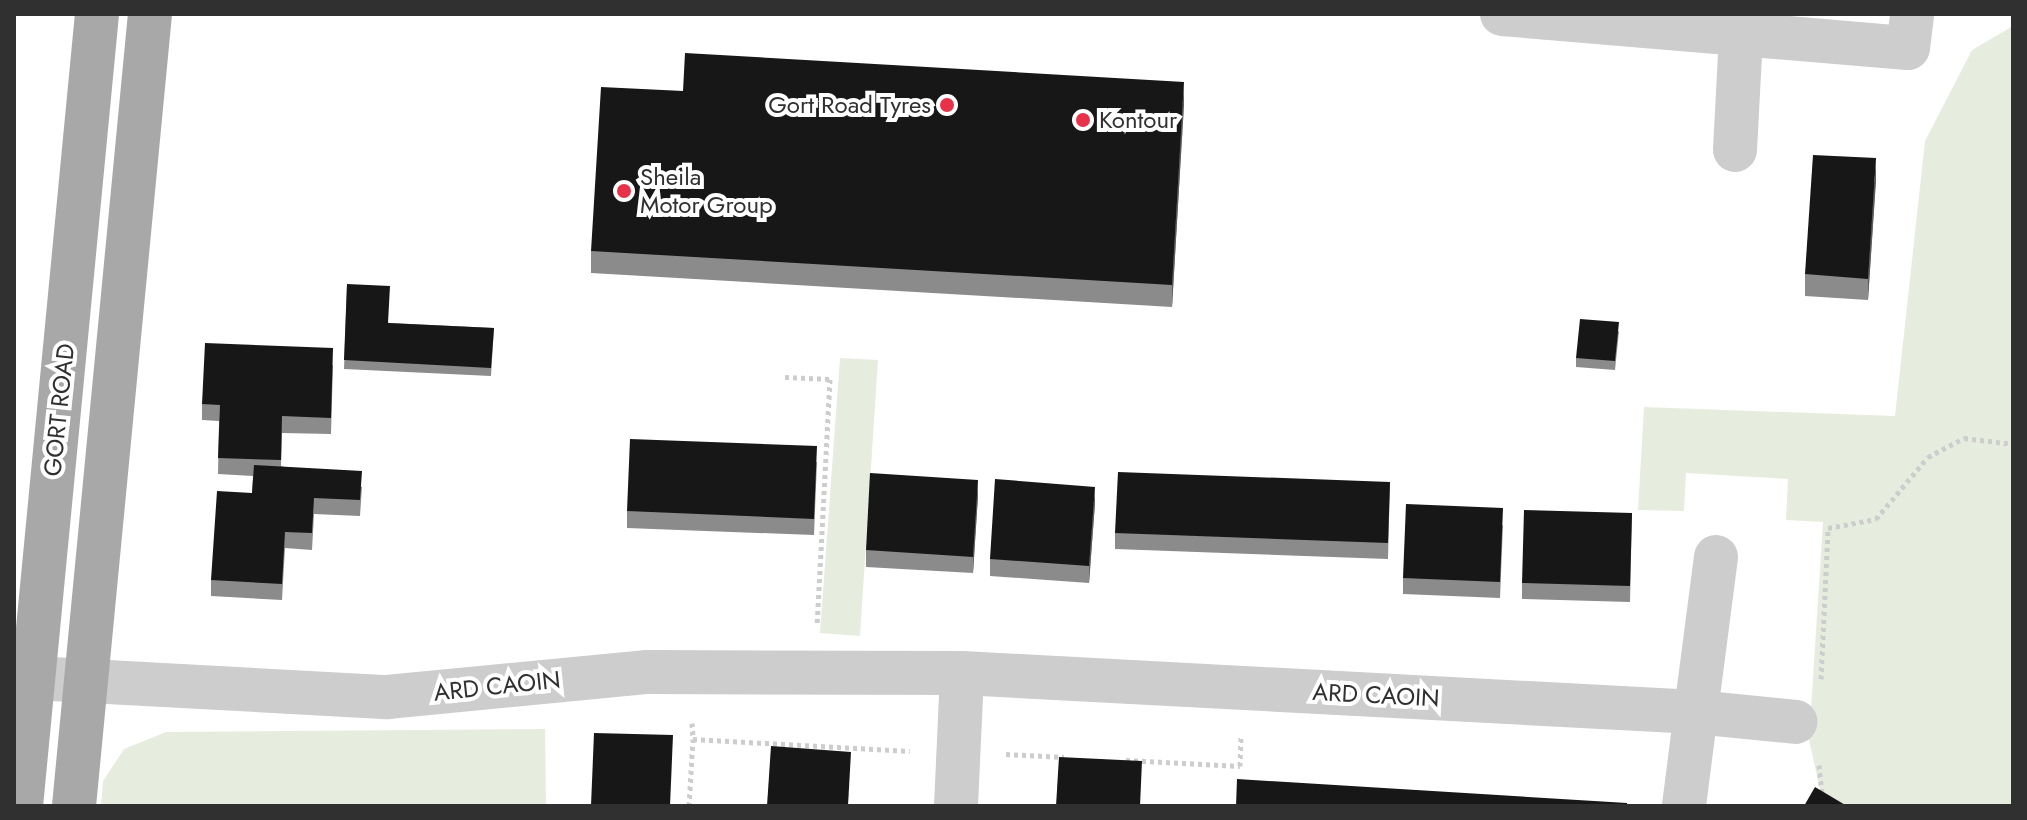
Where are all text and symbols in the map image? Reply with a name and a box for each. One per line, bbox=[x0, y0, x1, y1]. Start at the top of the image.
place label: Gort Road Tyres bbox=[768, 91, 931, 119]
marker: Gort Road Tyres bbox=[938, 96, 956, 114]
place label: Kontour bbox=[1099, 106, 1177, 134]
marker: Kontour bbox=[1074, 111, 1092, 129]
place label: Sheila Motor Group bbox=[640, 163, 773, 219]
marker: Sheila Motor Group bbox=[615, 182, 633, 200]
street label: GORT ROAD bbox=[38, 342, 80, 478]
street label: ARD CAOIN bbox=[432, 665, 562, 707]
street label: ARD CAOIN bbox=[1312, 677, 1440, 713]

